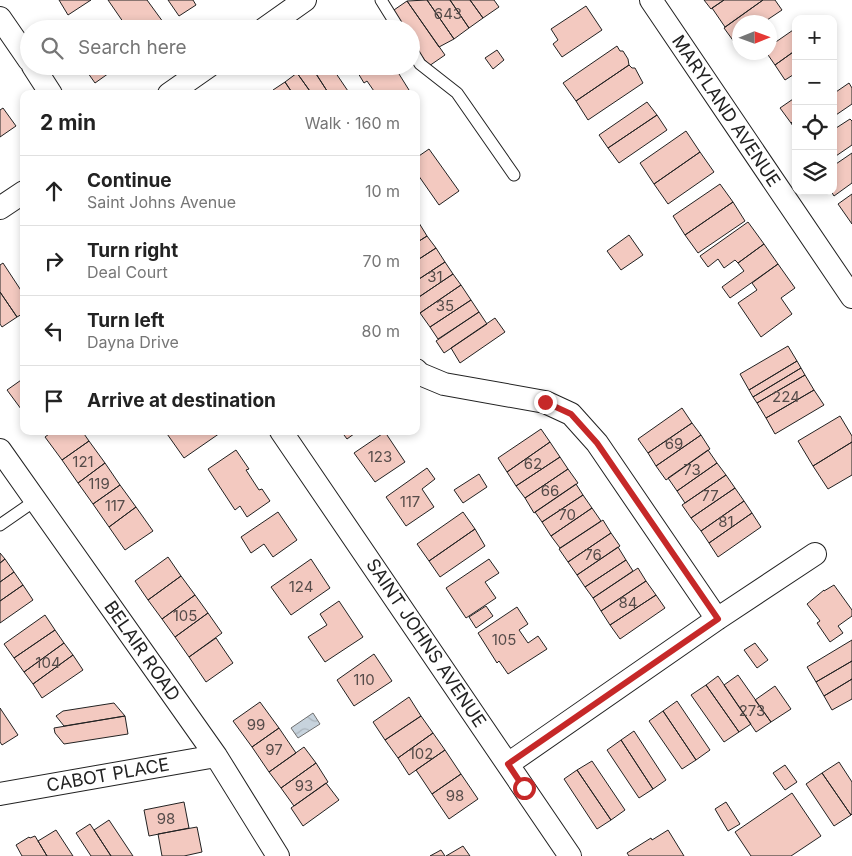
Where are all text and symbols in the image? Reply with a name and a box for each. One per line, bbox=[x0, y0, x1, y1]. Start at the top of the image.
house number: 643 bbox=[434, 4, 462, 23]
north arrow bbox=[732, 15, 777, 60]
map controls bbox=[792, 15, 837, 195]
button: + bbox=[792, 15, 837, 60]
search box bbox=[20, 20, 420, 75]
street label: MARYLAND AVENUE bbox=[668, 31, 785, 191]
icon: search bbox=[38, 34, 66, 62]
text: Search here bbox=[78, 36, 187, 59]
button: − bbox=[792, 60, 837, 105]
button: locate bbox=[792, 105, 837, 150]
text: 2 min bbox=[40, 110, 96, 135]
text: Walk · 160 m bbox=[305, 113, 400, 133]
button: layers bbox=[792, 150, 837, 195]
text: Continue bbox=[87, 169, 172, 192]
icon: ahead bbox=[40, 177, 68, 205]
text: 10 m bbox=[365, 181, 400, 201]
text: Saint Johns Avenue bbox=[87, 192, 236, 212]
text: Turn right bbox=[87, 239, 178, 262]
icon: right bbox=[40, 247, 68, 275]
text: 70 m bbox=[363, 251, 400, 271]
text: Deal Court bbox=[87, 262, 168, 282]
house number: 31 bbox=[427, 267, 443, 286]
house number: 35 bbox=[436, 296, 454, 315]
text: Turn left bbox=[87, 309, 165, 332]
icon: left bbox=[40, 317, 68, 345]
text: 80 m bbox=[361, 321, 400, 341]
text: Dayna Drive bbox=[87, 332, 179, 352]
icon: arrive bbox=[40, 387, 68, 415]
house number: 224 bbox=[772, 387, 800, 406]
text: Arrive at destination bbox=[87, 389, 276, 412]
route end bbox=[534, 391, 557, 414]
house number: 69 bbox=[665, 434, 683, 453]
house number: 123 bbox=[368, 447, 392, 466]
house number: 121 bbox=[72, 452, 94, 471]
house number: 62 bbox=[524, 454, 542, 473]
house number: 73 bbox=[683, 460, 701, 479]
house number: 119 bbox=[88, 474, 110, 493]
house number: 66 bbox=[541, 481, 559, 500]
house number: 77 bbox=[701, 486, 719, 505]
house number: 117 bbox=[400, 492, 420, 511]
house number: 117 bbox=[105, 496, 125, 515]
house number: 70 bbox=[558, 505, 576, 524]
house number: 81 bbox=[718, 512, 734, 531]
house number: 76 bbox=[584, 545, 602, 564]
street label: SAINT JOHNS AVENUE bbox=[362, 554, 491, 731]
house number: 124 bbox=[289, 577, 313, 596]
house number: 84 bbox=[619, 593, 637, 612]
street label: BELAIR ROAD bbox=[100, 597, 185, 705]
house number: 105 bbox=[173, 606, 197, 625]
house number: 105 bbox=[492, 630, 516, 649]
house number: 104 bbox=[35, 653, 61, 672]
house number: 110 bbox=[353, 670, 375, 689]
house number: 273 bbox=[739, 701, 765, 720]
house number: 99 bbox=[247, 715, 265, 734]
house number: 97 bbox=[265, 740, 283, 759]
house number: 102 bbox=[409, 744, 433, 763]
street label: CABOT PLACE bbox=[45, 753, 171, 796]
house number: 93 bbox=[295, 776, 313, 795]
route start bbox=[513, 777, 536, 800]
house number: 98 bbox=[446, 786, 464, 805]
house number: 98 bbox=[157, 809, 175, 828]

